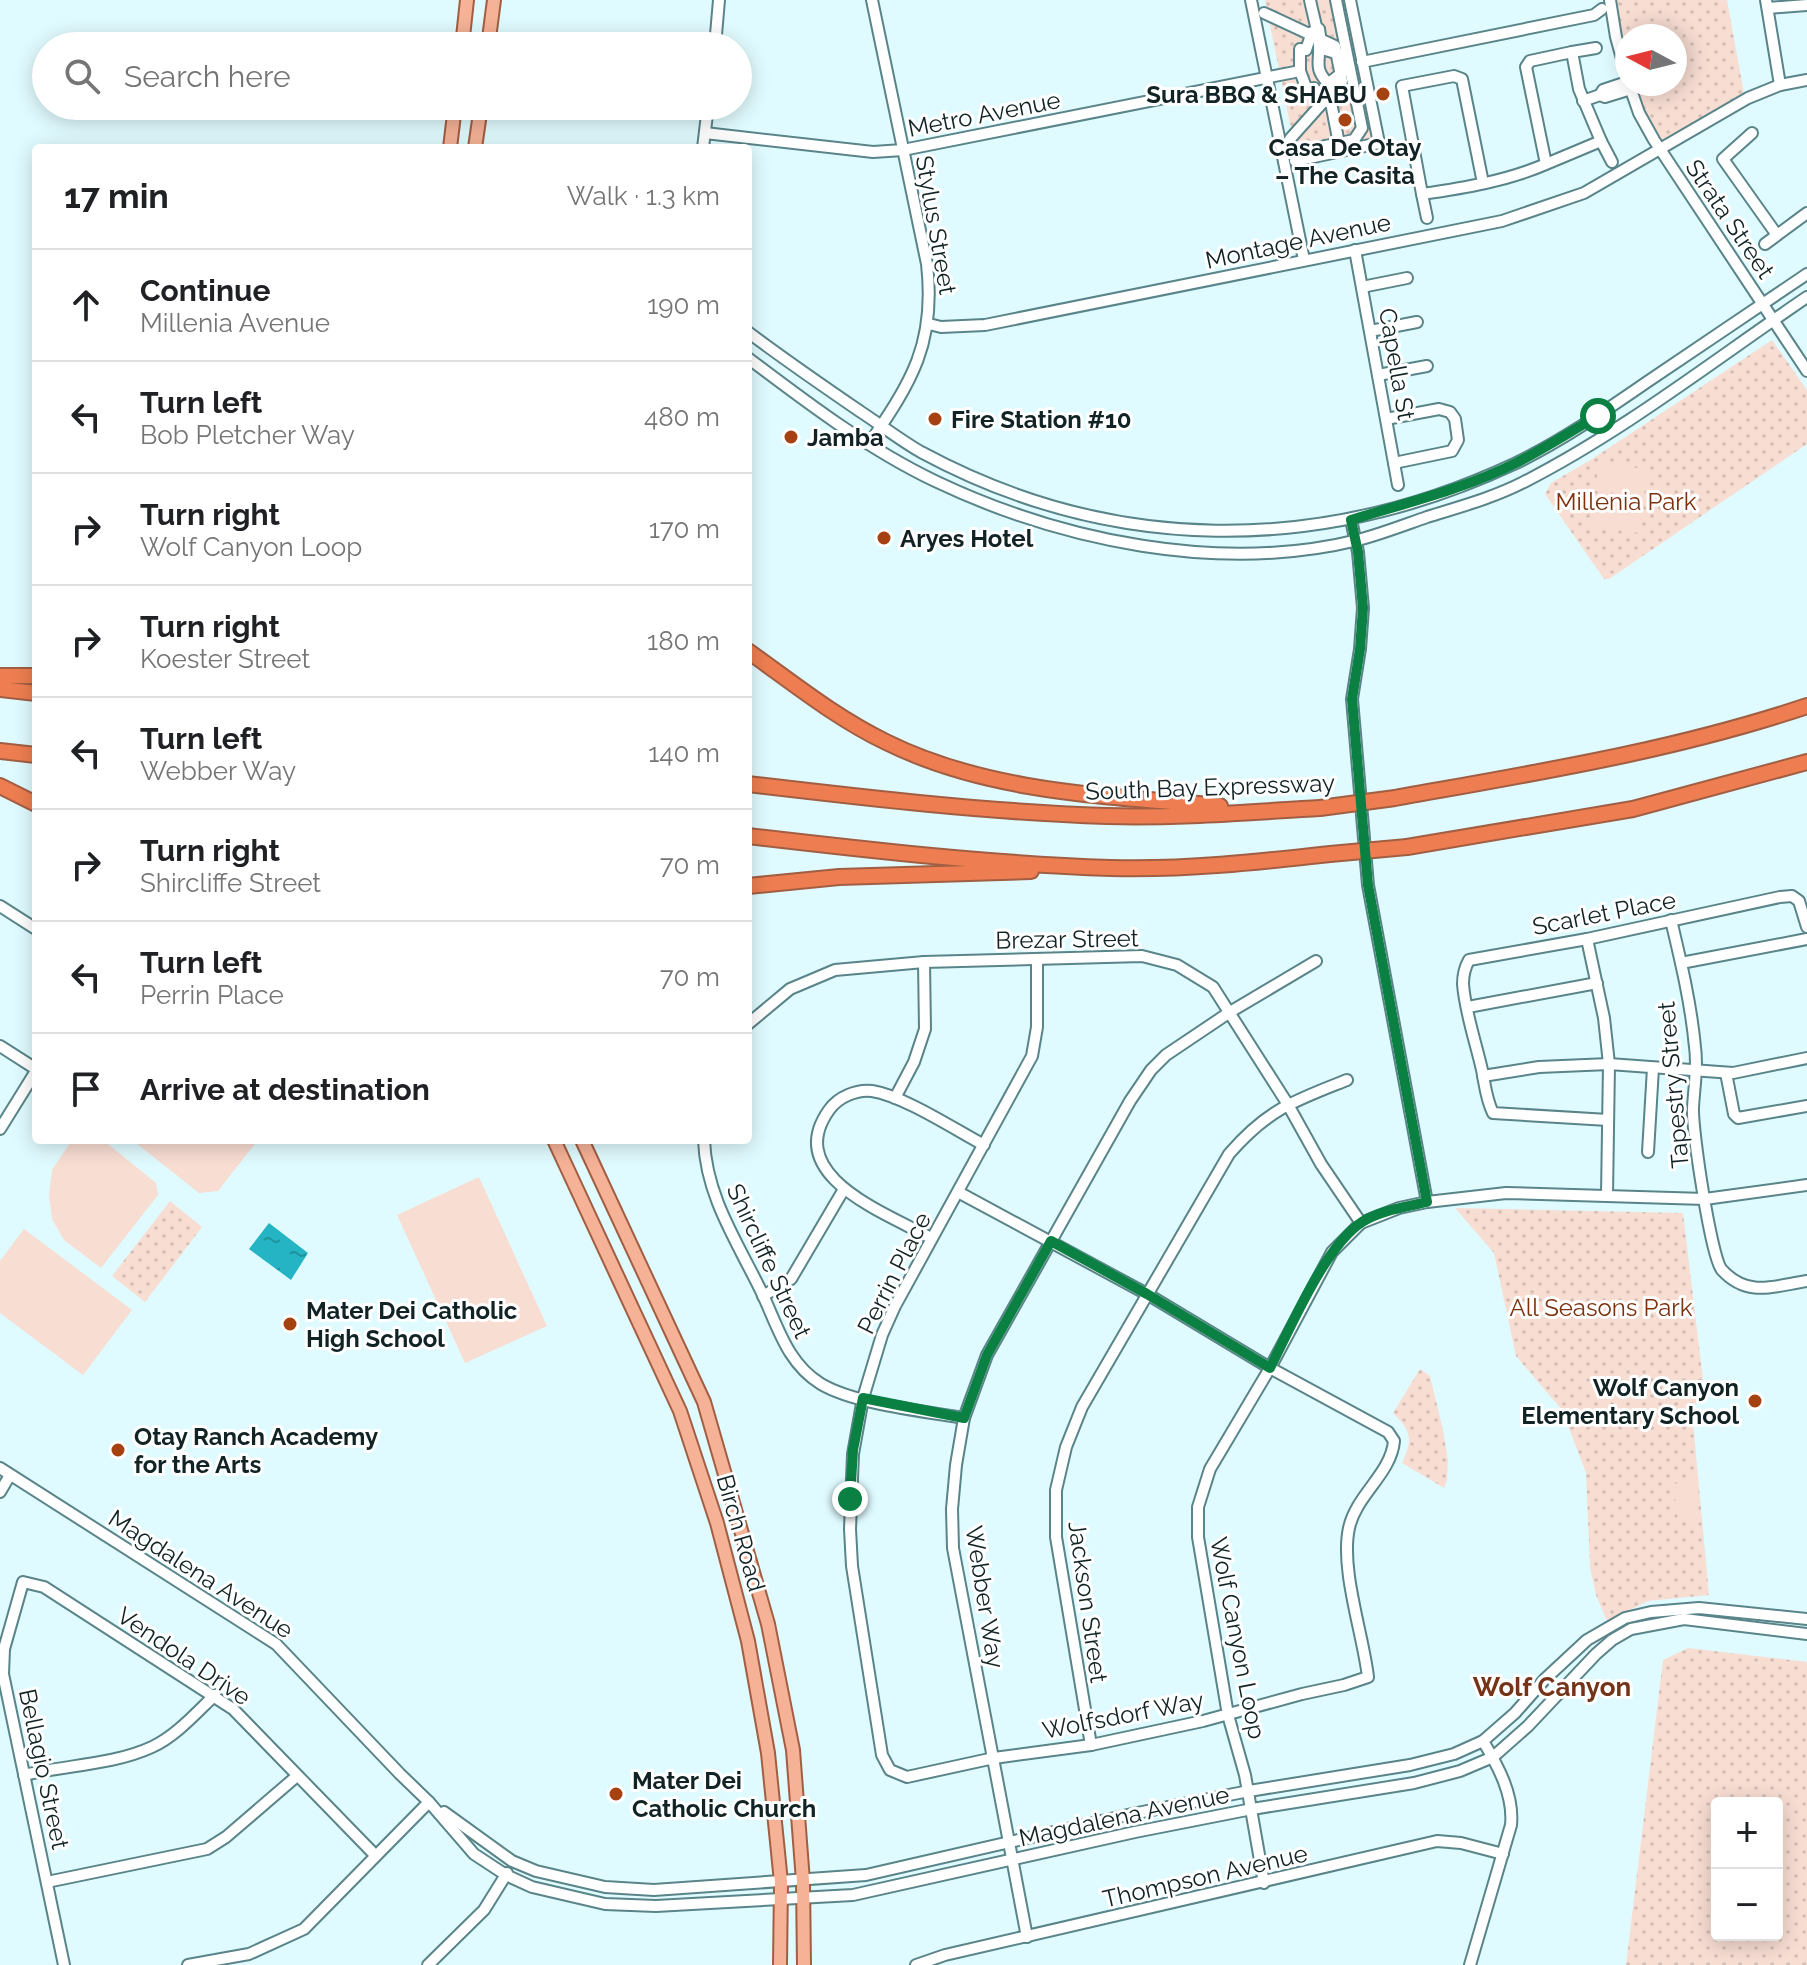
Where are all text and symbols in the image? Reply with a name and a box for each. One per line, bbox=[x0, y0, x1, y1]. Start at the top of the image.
north arrow bbox=[1615, 24, 1687, 96]
search box bbox=[32, 32, 752, 120]
icon: search bbox=[60, 54, 104, 98]
text: Search here bbox=[124, 59, 291, 94]
place label: Sura BBQ & SHABU bbox=[1146, 80, 1367, 109]
street label: Metro Avenue bbox=[905, 85, 1063, 143]
marker: Sura BBQ & SHABU bbox=[1374, 85, 1392, 103]
marker: Casa De Otay – The Casita bbox=[1336, 111, 1354, 129]
place label: Casa De Otay – The Casita bbox=[1269, 133, 1421, 190]
street label: Stylus Street bbox=[910, 153, 962, 297]
street label: Strata Street bbox=[1680, 154, 1780, 284]
text: 17 min bbox=[64, 176, 169, 216]
text: Walk · 1.3 km bbox=[567, 181, 720, 211]
street label: Montage Avenue bbox=[1203, 207, 1393, 275]
text: Continue bbox=[140, 273, 271, 308]
icon: ahead bbox=[64, 283, 108, 327]
text: 190 m bbox=[647, 290, 720, 320]
street label: Capella St bbox=[1373, 306, 1421, 422]
text: Millenia Avenue bbox=[140, 308, 330, 338]
text: Turn left bbox=[140, 385, 262, 420]
icon: left bbox=[64, 395, 108, 439]
route start bbox=[1580, 398, 1616, 434]
text: 480 m bbox=[644, 402, 720, 432]
place label: Fire Station #10 bbox=[951, 405, 1132, 434]
marker: Fire Station #10 bbox=[926, 410, 944, 428]
text: Bob Pletcher Way bbox=[140, 420, 355, 450]
place label: Jamba bbox=[807, 423, 884, 452]
marker: Jamba bbox=[782, 428, 800, 446]
park label: Millenia Park bbox=[1556, 487, 1697, 516]
text: Turn right bbox=[140, 497, 280, 532]
icon: right bbox=[64, 507, 108, 551]
text: 170 m bbox=[649, 514, 720, 544]
place label: Aryes Hotel bbox=[900, 524, 1034, 553]
marker: Aryes Hotel bbox=[875, 529, 893, 547]
text: Wolf Canyon Loop bbox=[140, 532, 362, 562]
text: Turn right bbox=[140, 609, 280, 644]
icon: right bbox=[64, 619, 108, 663]
text: 180 m bbox=[647, 626, 720, 656]
text: Koester Street bbox=[140, 644, 310, 674]
text: Turn left bbox=[140, 721, 262, 756]
icon: left bbox=[64, 731, 108, 775]
text: 140 m bbox=[648, 738, 720, 768]
text: Webber Way bbox=[140, 756, 296, 786]
street label: South Bay Expressway bbox=[1085, 768, 1335, 806]
text: Turn right bbox=[140, 833, 280, 868]
icon: right bbox=[64, 843, 108, 887]
text: 70 m bbox=[660, 850, 720, 880]
text: Shircliffe Street bbox=[140, 868, 321, 898]
street label: Scarlet Place bbox=[1530, 885, 1678, 941]
street label: Brezar Street bbox=[995, 923, 1139, 955]
text: Turn left bbox=[140, 945, 262, 980]
icon: left bbox=[64, 955, 108, 999]
text: 70 m bbox=[660, 962, 720, 992]
text: Perrin Place bbox=[140, 980, 284, 1010]
street label: Tapestry Street bbox=[1651, 1000, 1695, 1170]
icon: arrive bbox=[64, 1067, 108, 1111]
text: Arrive at destination bbox=[140, 1072, 430, 1107]
street label: Shircliffe Street bbox=[721, 1179, 817, 1343]
street label: Perrin Place bbox=[851, 1207, 937, 1339]
park label: All Seasons Park bbox=[1510, 1293, 1693, 1322]
place label: Mater Dei Catholic High School bbox=[306, 1296, 518, 1353]
marker: Mater Dei Catholic High School bbox=[281, 1315, 299, 1333]
place label: Wolf Canyon Elementary School bbox=[1521, 1373, 1739, 1430]
marker: Wolf Canyon Elementary School bbox=[1746, 1392, 1764, 1410]
place label: Otay Ranch Academy for the Arts bbox=[134, 1422, 378, 1479]
marker: Otay Ranch Academy for the Arts bbox=[109, 1441, 127, 1459]
street label: Birch Road bbox=[711, 1471, 771, 1595]
route end bbox=[832, 1481, 868, 1517]
street label: Magdalena Avenue bbox=[103, 1504, 299, 1644]
street label: Jackson Street bbox=[1062, 1519, 1114, 1685]
street label: Webber Way bbox=[959, 1524, 1011, 1670]
street label: Wolf Canyon Loop bbox=[1204, 1535, 1272, 1741]
street label: Vendola Drive bbox=[112, 1601, 256, 1711]
district label: Wolf Canyon bbox=[1473, 1672, 1631, 1702]
street label: Wolfsdorf Way bbox=[1040, 1685, 1206, 1745]
street label: Bellagio Street bbox=[13, 1686, 75, 1852]
place label: Mater Dei Catholic Church bbox=[632, 1766, 816, 1823]
street label: Magdalena Avenue bbox=[1016, 1780, 1232, 1852]
marker: Mater Dei Catholic Church bbox=[607, 1785, 625, 1803]
map controls bbox=[1711, 1797, 1783, 1941]
button: + bbox=[1711, 1797, 1783, 1869]
street label: Thompson Avenue bbox=[1100, 1838, 1310, 1914]
button: − bbox=[1711, 1869, 1783, 1941]

